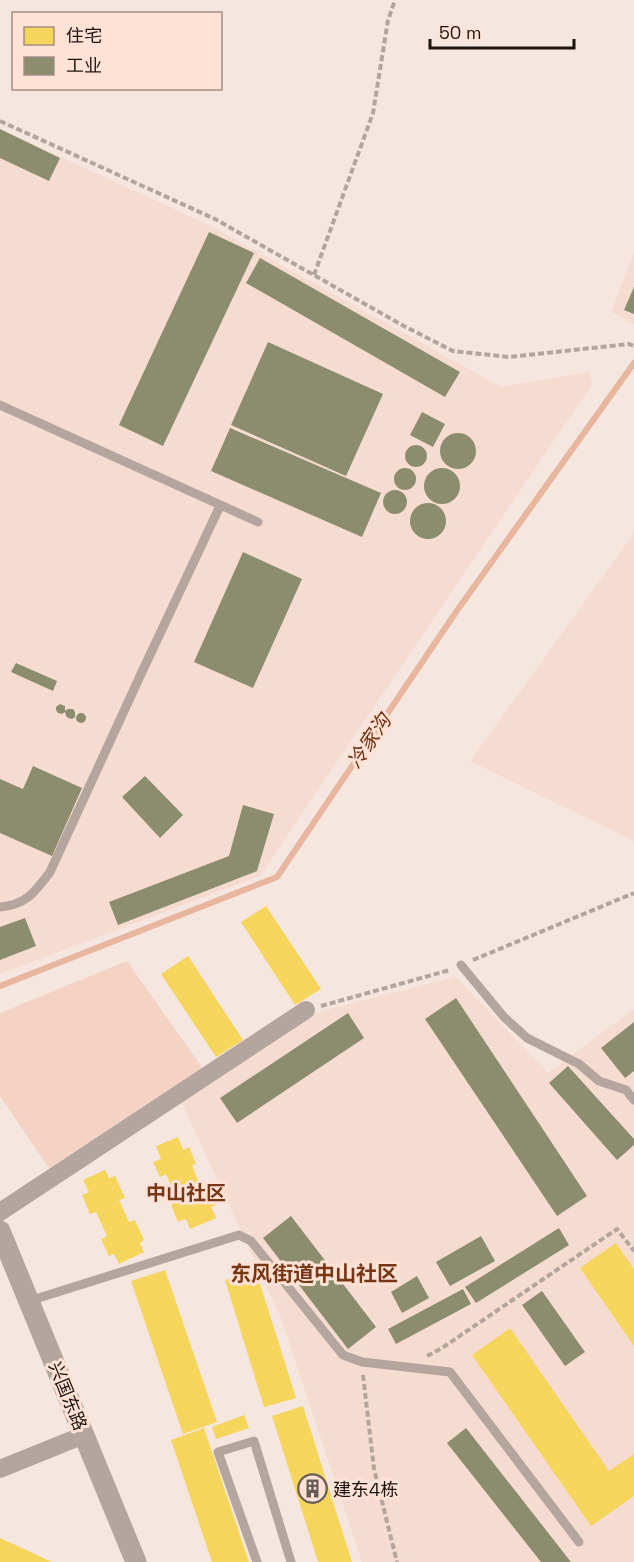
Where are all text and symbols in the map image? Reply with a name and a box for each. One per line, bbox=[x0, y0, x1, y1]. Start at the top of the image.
legend bbox=[12, 12, 222, 90]
scale bar bbox=[430, 12, 574, 50]
text: 50 m bbox=[439, 21, 481, 44]
text: 住宅 bbox=[66, 24, 102, 47]
text: 工业 bbox=[66, 54, 102, 77]
water label: 冷家沟 bbox=[341, 707, 398, 773]
district label: 中山社区 bbox=[146, 1180, 226, 1206]
district label: 东风街道中山社区 bbox=[230, 1260, 398, 1287]
street label: 兴国东路 bbox=[44, 1358, 92, 1434]
building icon: 建东4栋 bbox=[296, 1473, 328, 1505]
place label: 建东4栋 bbox=[333, 1478, 398, 1501]

